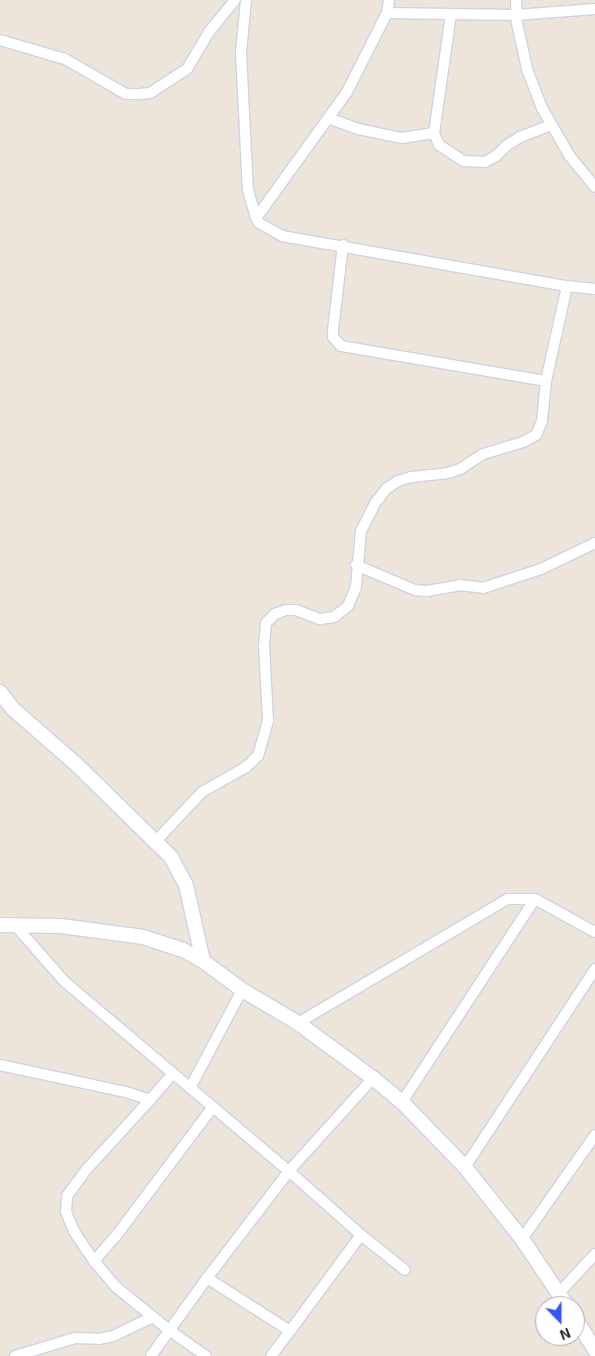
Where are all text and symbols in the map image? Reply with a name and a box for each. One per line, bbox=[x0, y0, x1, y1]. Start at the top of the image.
north arrow bbox=[535, 1296, 585, 1346]
text: N bbox=[558, 1325, 573, 1344]

